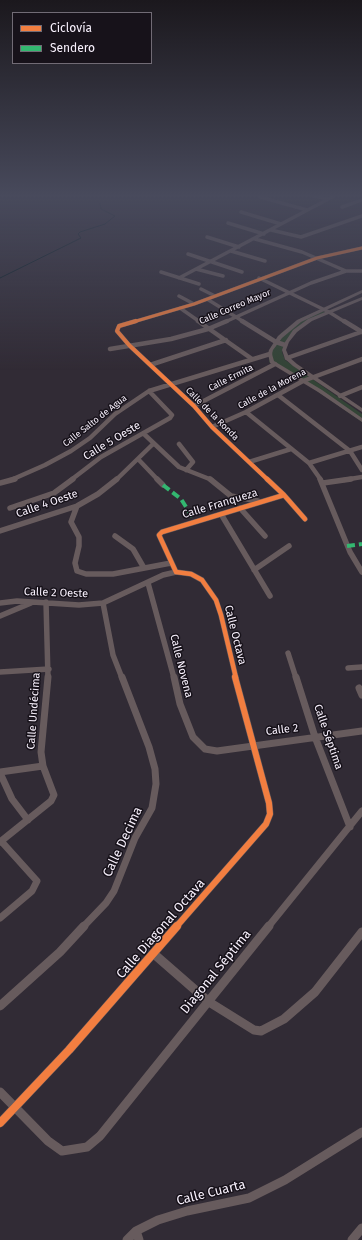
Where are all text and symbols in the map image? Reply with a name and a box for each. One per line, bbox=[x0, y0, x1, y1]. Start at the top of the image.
legend bbox=[12, 12, 152, 64]
text: Ciclovía bbox=[50, 21, 92, 35]
text: Sendero bbox=[50, 41, 95, 55]
street label: Calle Correo Mayor bbox=[198, 287, 272, 327]
street label: Calle Ermita bbox=[207, 362, 255, 394]
street label: Calle de la Morena bbox=[236, 367, 308, 411]
street label: Calle de la Ronda bbox=[183, 385, 241, 443]
street label: Calle Salto de Agua bbox=[61, 393, 129, 449]
street label: Calle 5 Oeste bbox=[81, 419, 143, 463]
street label: Calle Franqueza bbox=[181, 486, 259, 522]
street label: Calle 4 Oeste bbox=[14, 487, 80, 521]
street label: Calle 2 Oeste bbox=[24, 585, 88, 601]
street label: Calle Octava bbox=[221, 604, 249, 666]
street label: Calle Novena bbox=[167, 633, 195, 699]
street label: Calle Undécima bbox=[25, 672, 43, 750]
street label: Calle Séptima bbox=[311, 703, 345, 771]
street label: Calle 2 bbox=[265, 721, 299, 739]
street label: Calle Decima bbox=[100, 804, 146, 880]
street label: Calle Diagonal Octava bbox=[113, 876, 209, 982]
street label: Diagonal Séptima bbox=[177, 927, 255, 1017]
street label: Calle Cuarta bbox=[175, 1177, 247, 1209]

